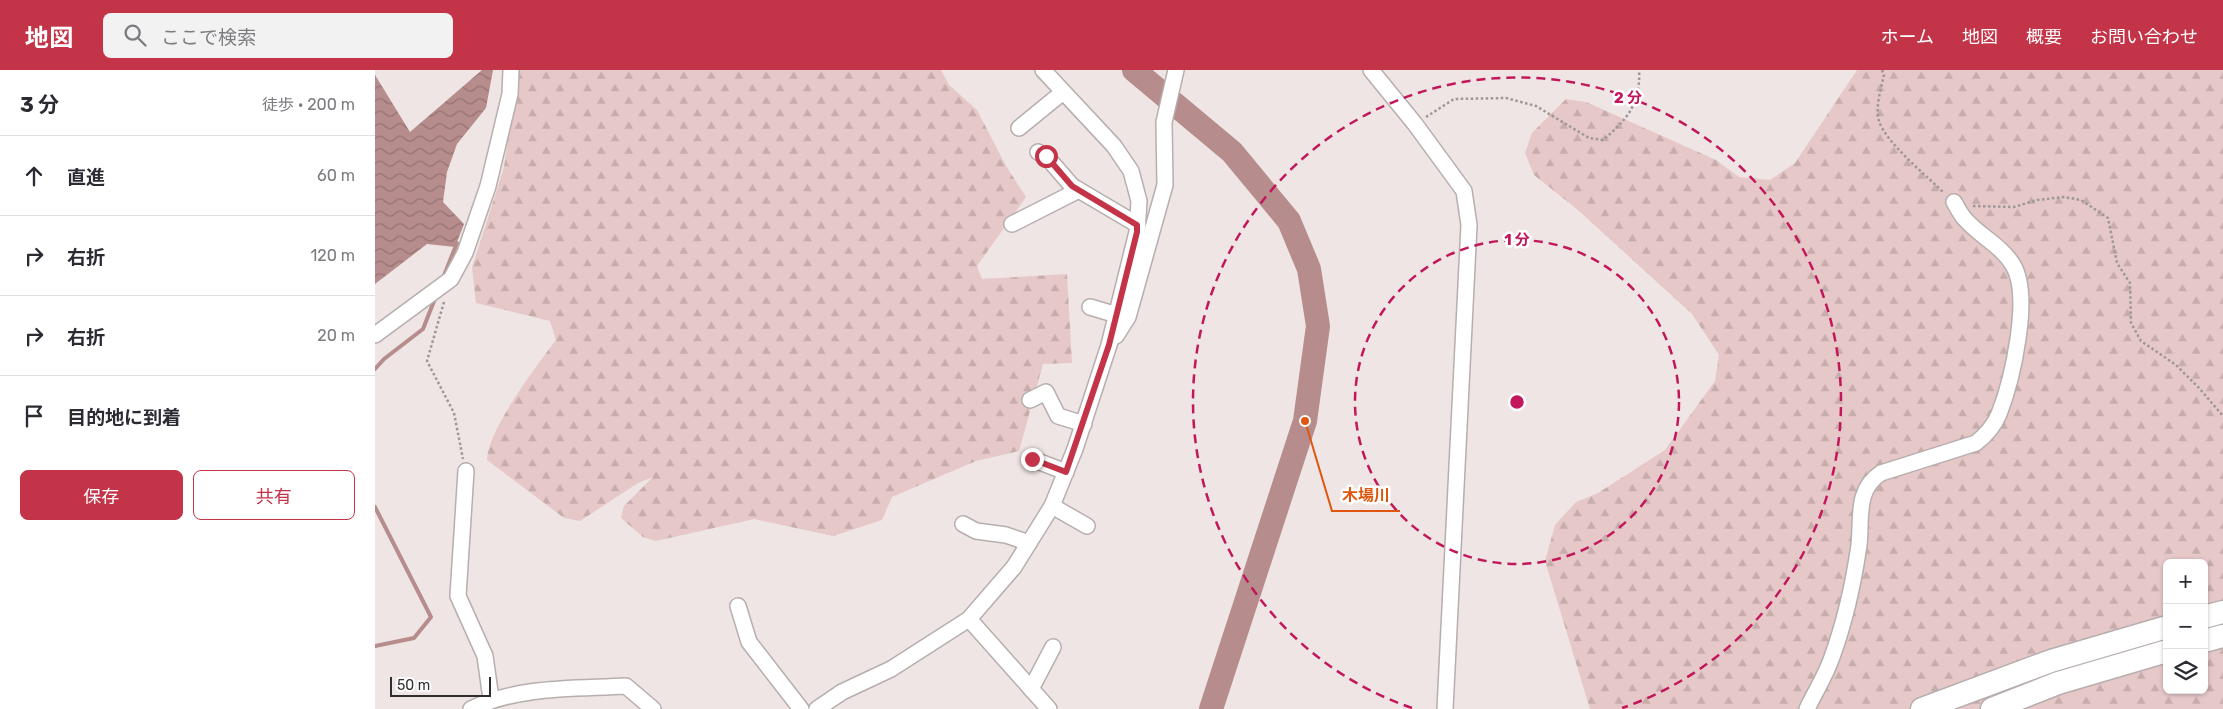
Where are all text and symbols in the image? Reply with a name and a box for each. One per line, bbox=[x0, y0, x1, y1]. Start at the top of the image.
search box bbox=[103, 13, 453, 58]
icon: search bbox=[121, 21, 149, 49]
text: 地図 bbox=[25, 24, 73, 52]
text: ここで検索 bbox=[161, 26, 256, 49]
text: ホーム bbox=[1881, 26, 1934, 48]
text: 地図 bbox=[1962, 26, 1998, 48]
text: 概要 bbox=[2026, 26, 2062, 48]
text: お問い合わせ bbox=[2090, 26, 2198, 48]
text: 2 分 bbox=[1614, 89, 1642, 107]
text: 3 分 bbox=[20, 92, 59, 117]
text: 徒歩 · 200 m bbox=[262, 95, 355, 114]
route start bbox=[1035, 145, 1058, 168]
icon: ahead bbox=[20, 162, 48, 190]
text: 直進 bbox=[67, 166, 105, 189]
text: 60 m bbox=[317, 166, 355, 185]
text: 1 分 bbox=[1504, 231, 1530, 249]
icon: right bbox=[20, 242, 48, 270]
text: 右折 bbox=[67, 246, 105, 269]
text: 120 m bbox=[310, 246, 355, 265]
icon: right bbox=[20, 322, 48, 350]
text: 右折 bbox=[67, 326, 105, 349]
text: 20 m bbox=[317, 326, 355, 345]
centre of rings bbox=[1508, 393, 1526, 411]
icon: arrive bbox=[20, 402, 48, 430]
text: 目的地に到着 bbox=[67, 406, 181, 429]
route end bbox=[1021, 448, 1044, 471]
button: 保存 bbox=[20, 470, 183, 520]
button: 共有 bbox=[193, 470, 355, 520]
callout: 木場川 bbox=[1332, 480, 1400, 511]
text: 木場川 bbox=[1342, 486, 1390, 505]
map controls bbox=[2163, 559, 2208, 694]
button: + bbox=[2163, 559, 2208, 604]
button: − bbox=[2163, 604, 2208, 649]
button: layers bbox=[2163, 649, 2208, 694]
scale bar bbox=[390, 674, 491, 697]
text: 50 m bbox=[397, 677, 430, 694]

